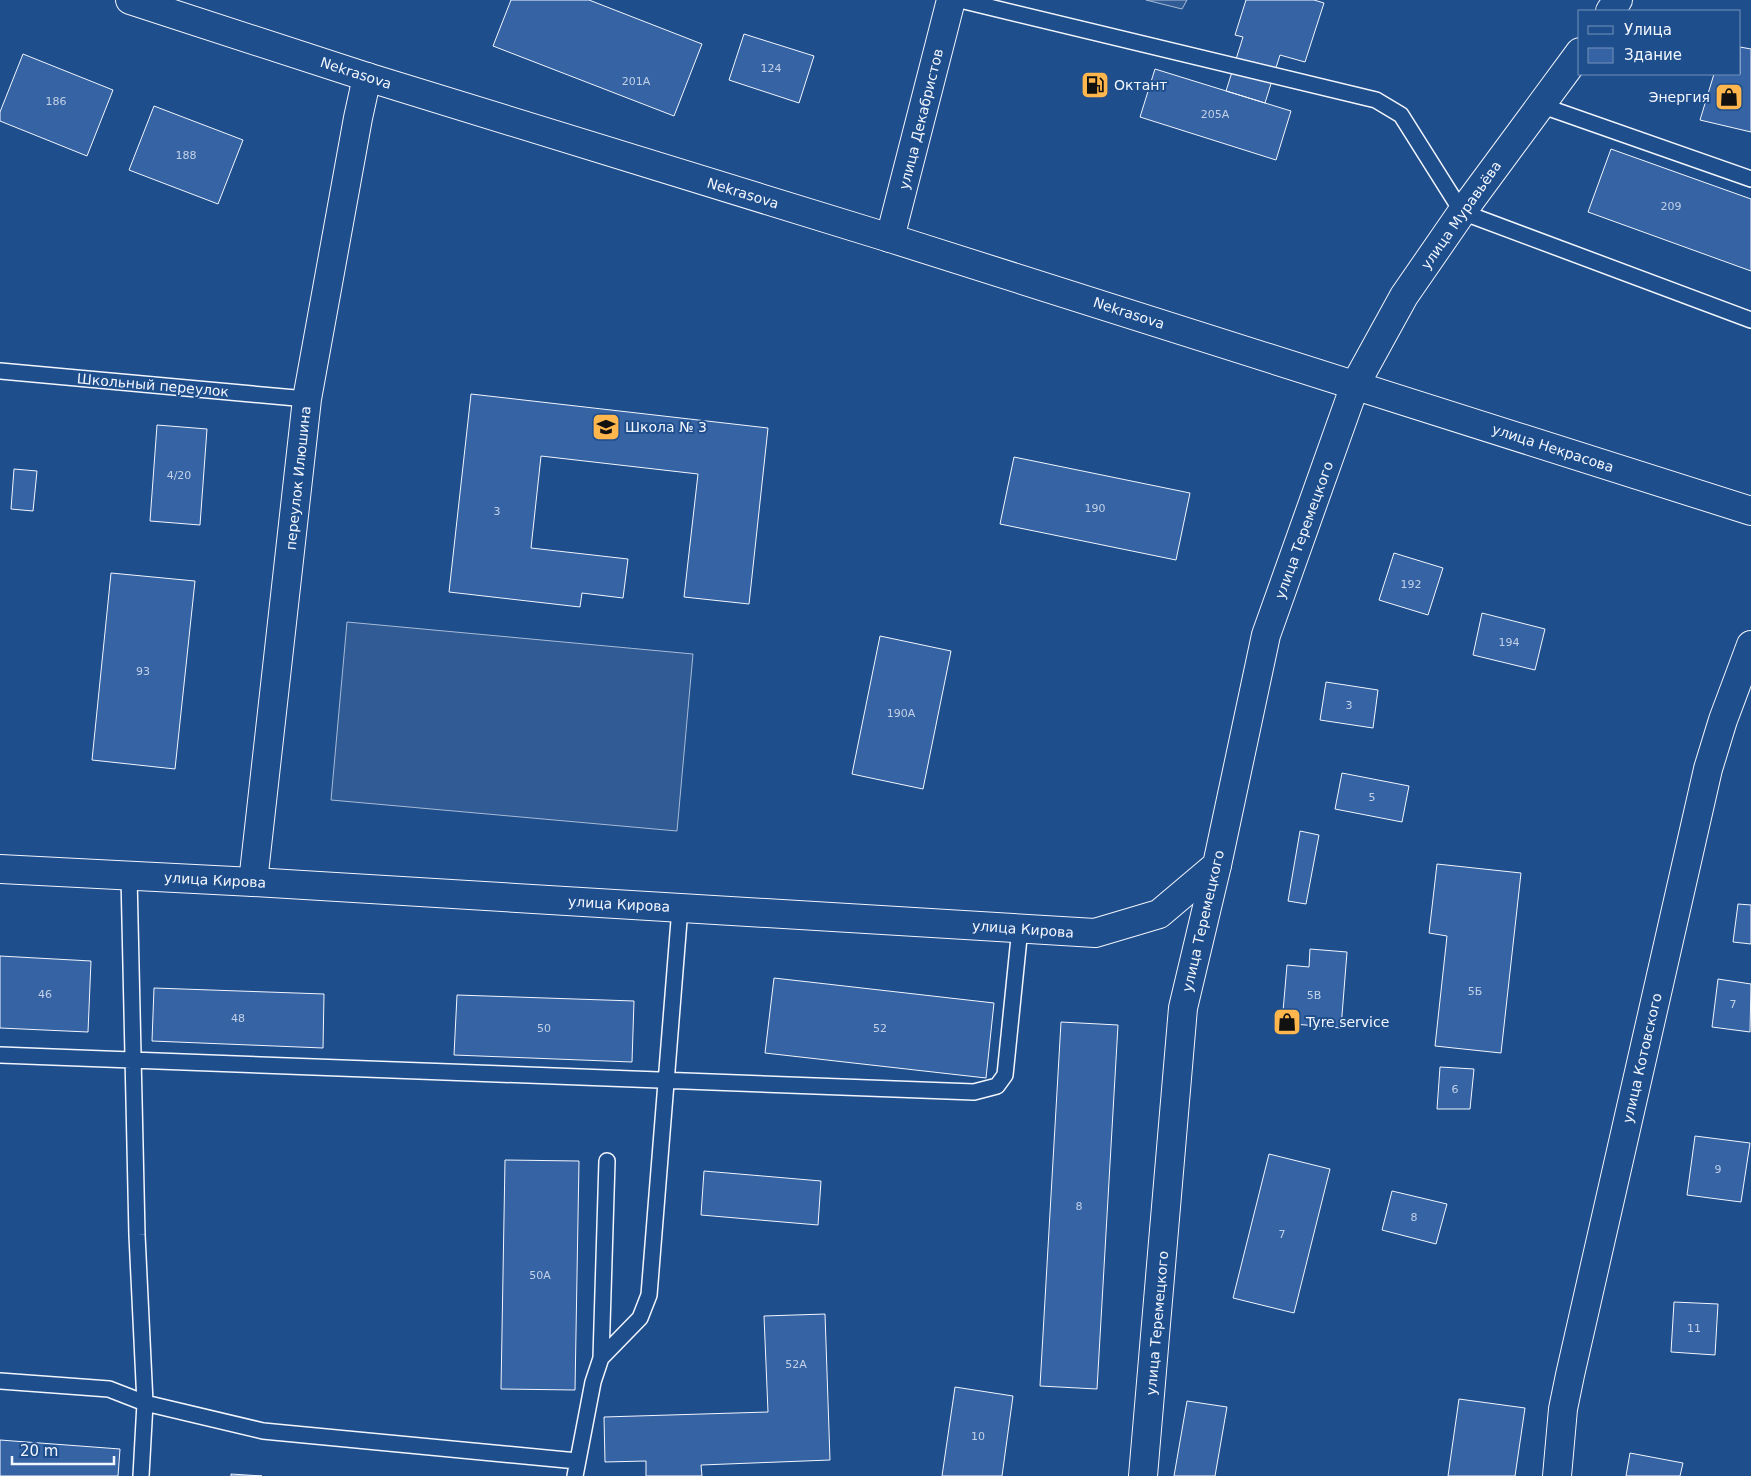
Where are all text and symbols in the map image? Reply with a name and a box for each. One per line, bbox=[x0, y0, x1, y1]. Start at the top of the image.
legend bbox=[1578, 10, 1741, 75]
text: Улица bbox=[1624, 21, 1672, 39]
text: Здание bbox=[1624, 46, 1682, 64]
street label: улица Декабристов bbox=[896, 47, 946, 191]
street label: Nekrasova bbox=[318, 54, 394, 92]
house number: 124 bbox=[761, 62, 782, 75]
fuel station icon: Октант bbox=[1080, 70, 1110, 100]
house number: 201А bbox=[622, 75, 651, 88]
place label: Октант bbox=[1114, 77, 1168, 93]
shop icon: Энергия bbox=[1714, 82, 1744, 112]
place label: Энергия bbox=[1649, 89, 1710, 105]
house number: 186 bbox=[46, 95, 67, 108]
house number: 205А bbox=[1201, 108, 1230, 121]
house number: 188 bbox=[176, 149, 197, 162]
street label: улица Муравьёва bbox=[1418, 158, 1504, 272]
street label: Nekrasova bbox=[705, 174, 781, 212]
house number: 209 bbox=[1661, 200, 1682, 213]
street label: Nekrasova bbox=[1091, 294, 1167, 332]
street label: Школьный переулок bbox=[76, 370, 230, 400]
street label: переулок Илюшина bbox=[282, 405, 314, 551]
school or university icon: Школа № 3 bbox=[591, 412, 621, 442]
place label: Школа № 3 bbox=[625, 419, 707, 435]
street label: улица Некрасова bbox=[1490, 421, 1616, 475]
street label: улица Теремецкого bbox=[1272, 459, 1336, 601]
house number: 4/20 bbox=[167, 469, 191, 482]
house number: 190 bbox=[1085, 502, 1106, 515]
house number: 3 bbox=[494, 505, 501, 518]
house number: 192 bbox=[1401, 578, 1422, 591]
house number: 194 bbox=[1499, 636, 1520, 649]
house number: 93 bbox=[136, 665, 150, 678]
house number: 3 bbox=[1346, 699, 1353, 712]
house number: 190А bbox=[887, 707, 916, 720]
house number: 5 bbox=[1369, 791, 1376, 804]
street label: улица Теремецкого bbox=[1179, 848, 1227, 994]
street label: улица Кирова bbox=[164, 869, 266, 891]
street label: улица Кирова bbox=[568, 893, 670, 915]
street label: улица Кирова bbox=[971, 917, 1075, 941]
house number: 5Б bbox=[1468, 985, 1482, 998]
house number: 46 bbox=[38, 988, 52, 1001]
house number: 5В bbox=[1307, 989, 1321, 1002]
street label: улица Котовского bbox=[1619, 991, 1665, 1125]
house number: 7 bbox=[1730, 998, 1737, 1011]
shop icon: Tyre service bbox=[1272, 1007, 1302, 1037]
house number: 48 bbox=[231, 1012, 245, 1025]
place label: Tyre service bbox=[1305, 1014, 1389, 1030]
house number: 50 bbox=[537, 1022, 551, 1035]
house number: 52 bbox=[873, 1022, 887, 1035]
house number: 6 bbox=[1452, 1083, 1459, 1096]
house number: 9 bbox=[1715, 1163, 1722, 1176]
house number: 8 bbox=[1076, 1200, 1083, 1213]
house number: 8 bbox=[1411, 1211, 1418, 1224]
house number: 7 bbox=[1279, 1228, 1286, 1241]
street label: улица Теремецкого bbox=[1143, 1250, 1171, 1396]
house number: 50А bbox=[529, 1269, 551, 1282]
house number: 11 bbox=[1687, 1322, 1701, 1335]
house number: 52А bbox=[785, 1358, 807, 1371]
house number: 10 bbox=[971, 1430, 985, 1443]
scale bar bbox=[12, 1434, 115, 1466]
text: 20 m bbox=[20, 1442, 58, 1460]

